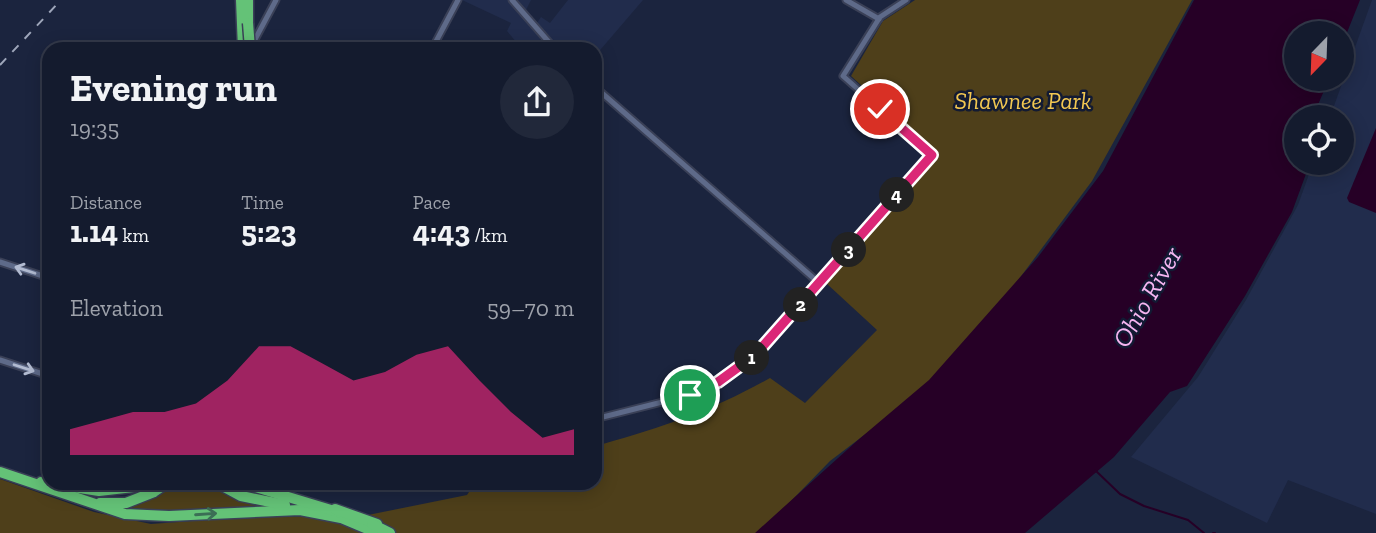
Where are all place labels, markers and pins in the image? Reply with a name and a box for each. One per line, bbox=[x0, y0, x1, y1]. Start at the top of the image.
pin bbox=[850, 79, 910, 139]
pin: 4 bbox=[880, 178, 914, 212]
pin: 3 bbox=[832, 232, 866, 268]
pin: 2 bbox=[784, 288, 818, 322]
pin: 1 bbox=[734, 340, 770, 376]
pin bbox=[660, 365, 720, 425]

